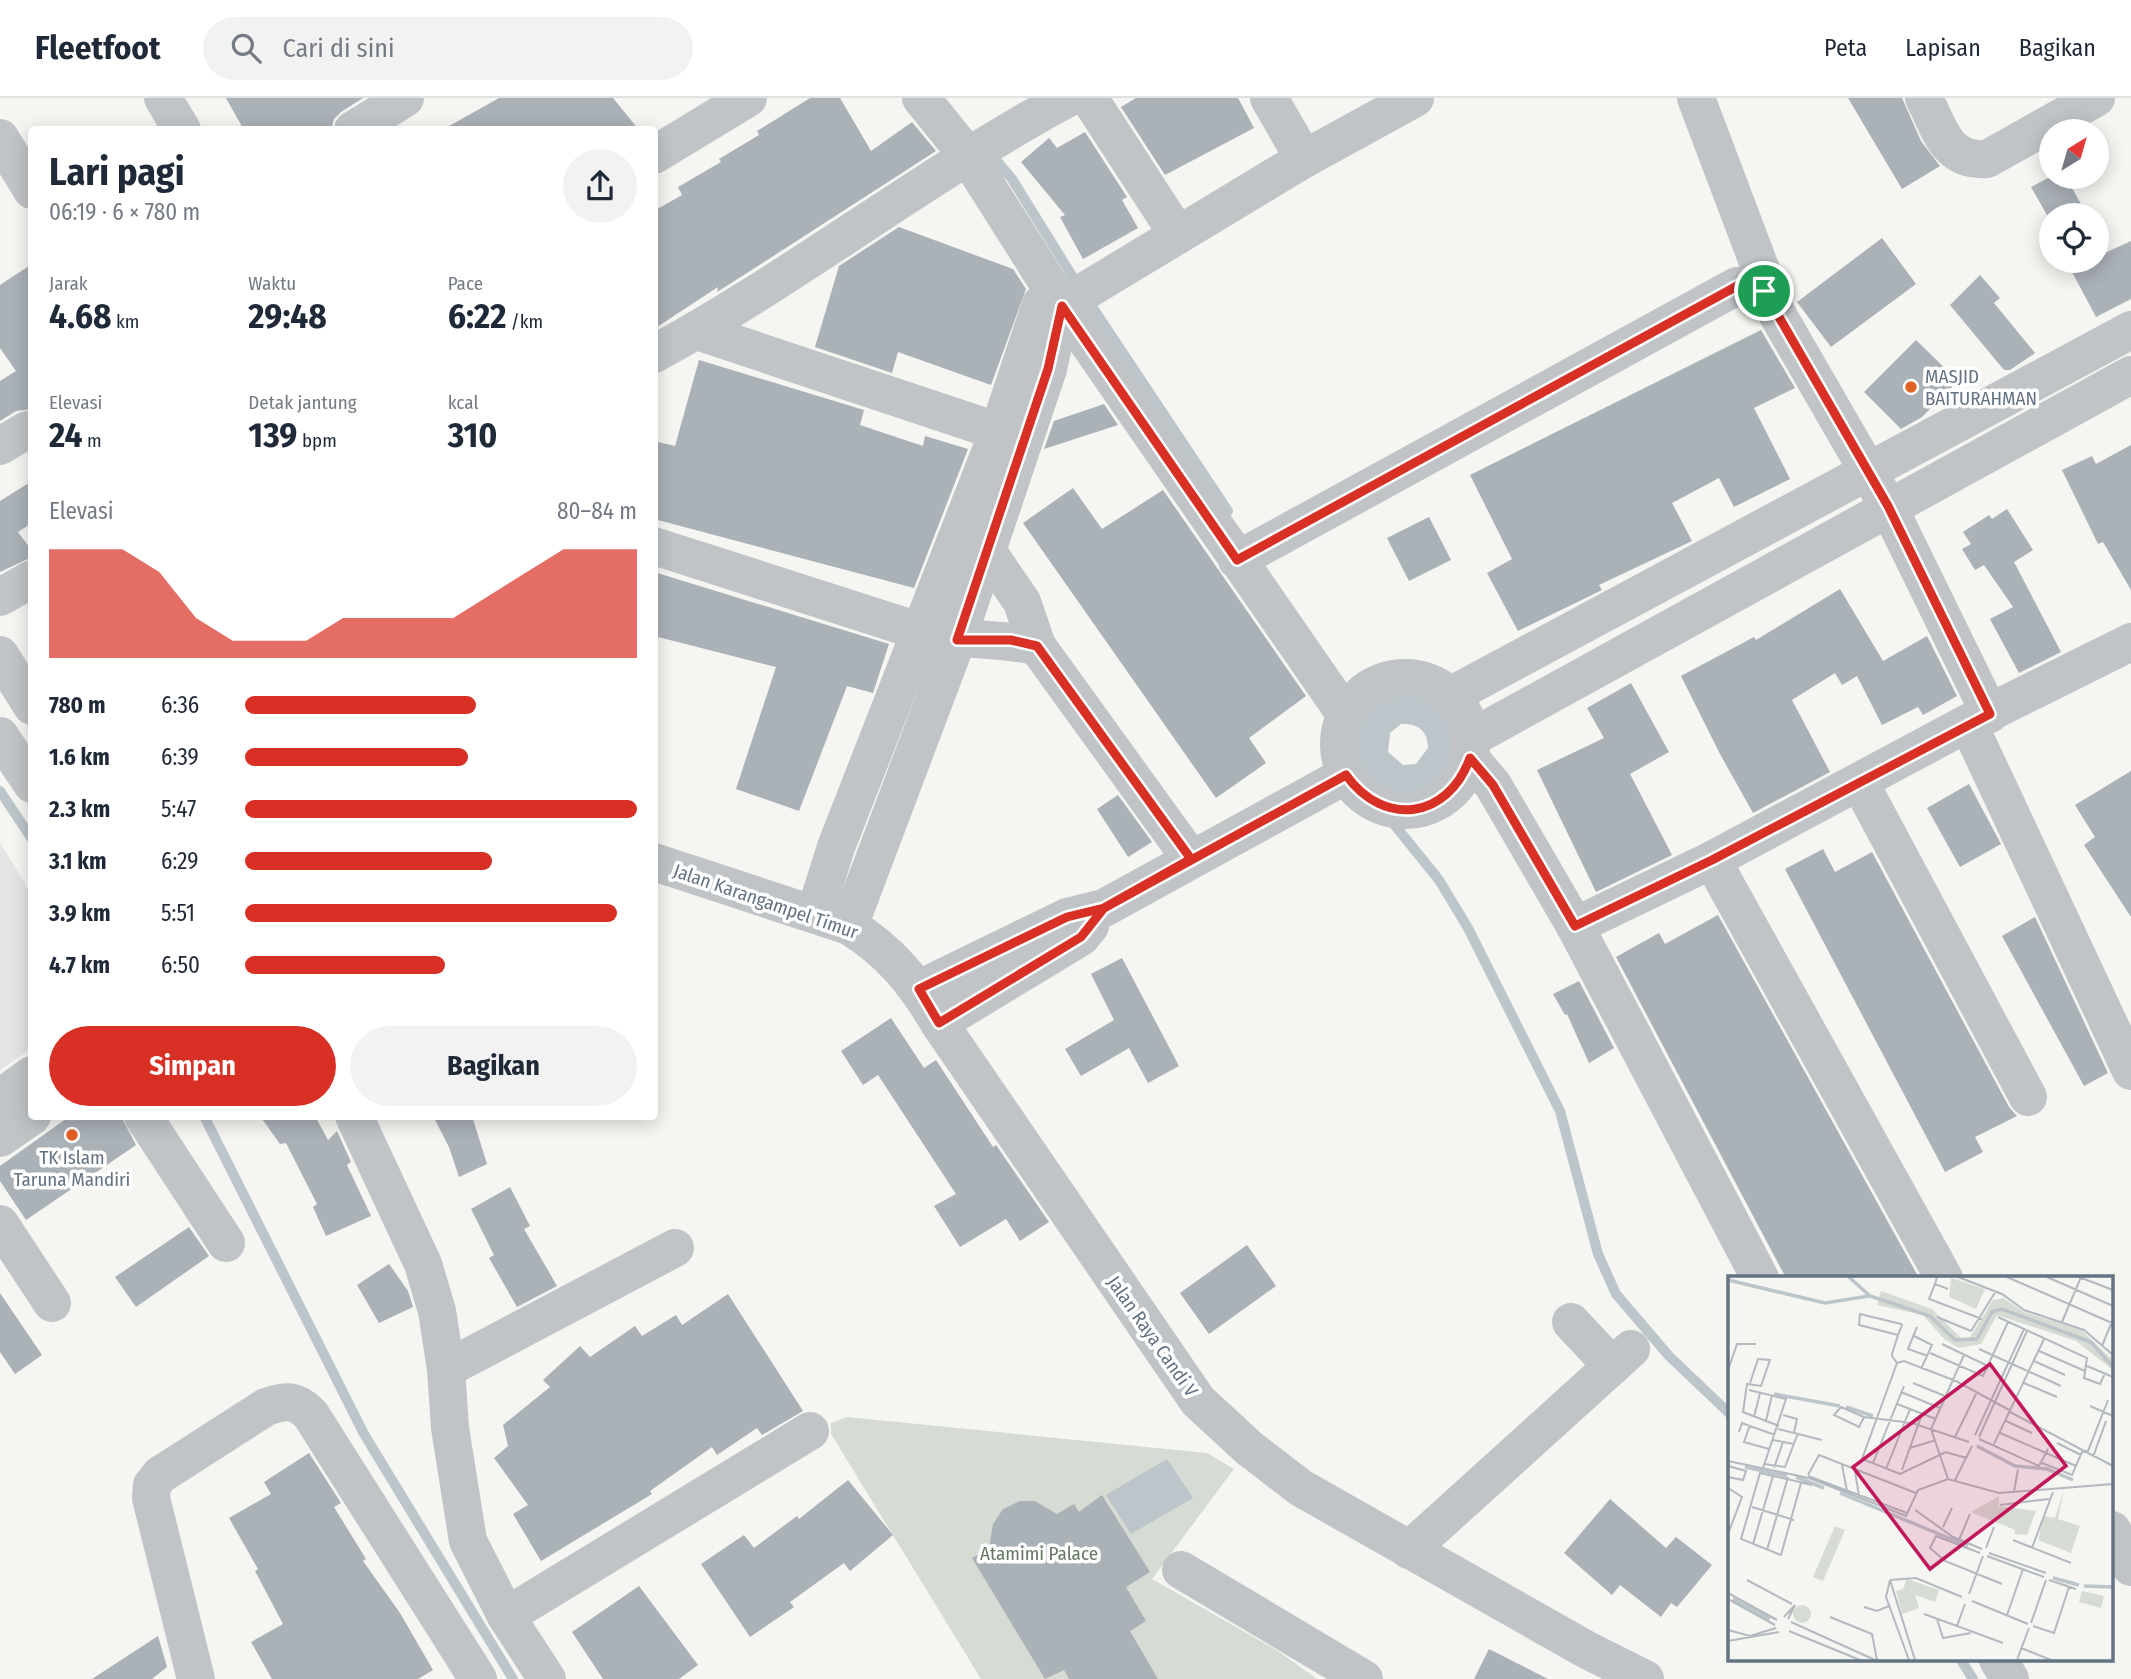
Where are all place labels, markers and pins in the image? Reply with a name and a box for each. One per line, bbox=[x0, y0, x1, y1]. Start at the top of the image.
pin bbox=[1734, 261, 1794, 321]
place label: MASJID BAITURAHMAN bbox=[1925, 365, 2037, 410]
marker: MASJID BAITURAHMAN bbox=[1903, 379, 1919, 395]
marker: TK Islam Taruna Mandiri bbox=[64, 1127, 80, 1143]
place label: TK Islam Taruna Mandiri bbox=[14, 1146, 130, 1191]

